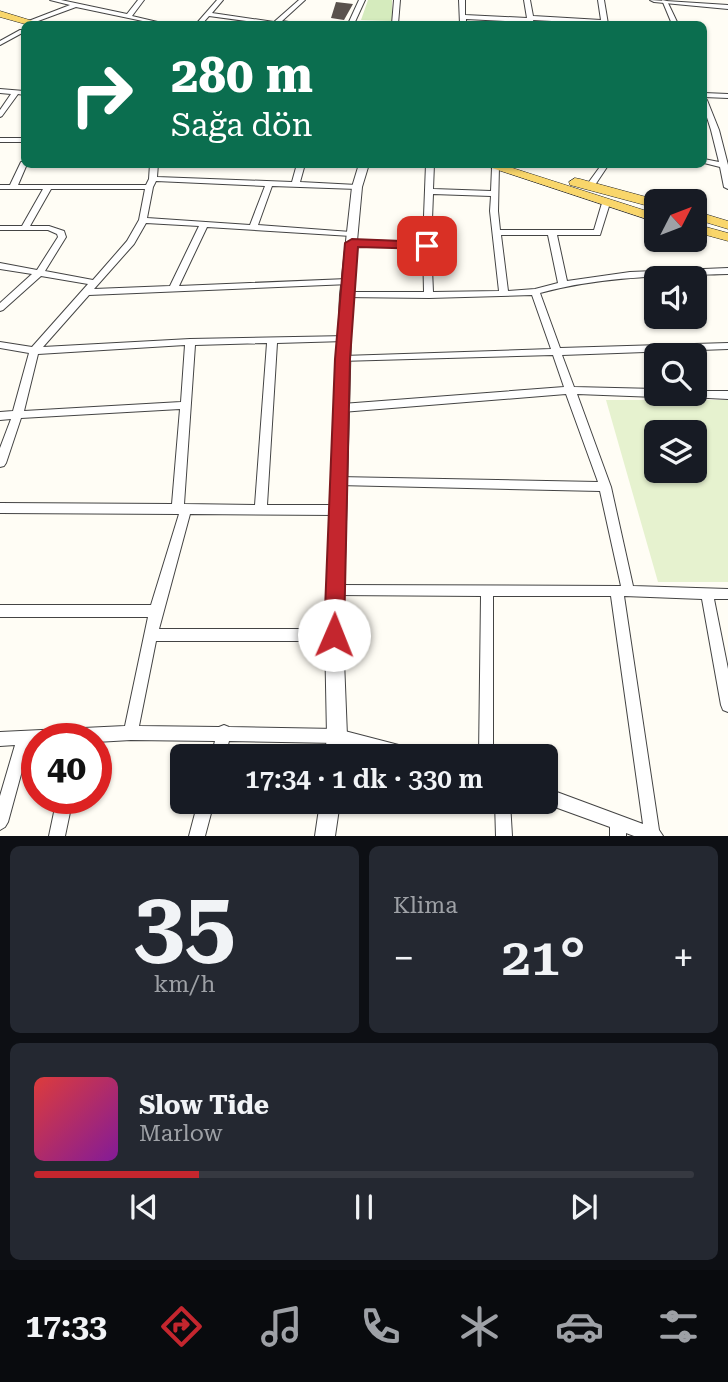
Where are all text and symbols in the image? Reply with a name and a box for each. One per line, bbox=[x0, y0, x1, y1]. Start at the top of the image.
text: 280 m bbox=[171, 47, 313, 104]
icon: right bbox=[56, 49, 147, 140]
text: Sağa dön bbox=[171, 106, 312, 144]
north arrow bbox=[644, 189, 707, 252]
map controls bbox=[644, 189, 707, 483]
pin bbox=[397, 216, 457, 276]
icon: arrive bbox=[408, 227, 446, 265]
button: sound bbox=[644, 266, 707, 329]
button: search bbox=[644, 343, 707, 406]
button: layers bbox=[644, 420, 707, 483]
position arrow bbox=[297, 598, 371, 672]
speed limit sign: 40 bbox=[21, 723, 112, 814]
text: 17:34 · 1 dk · 330 m bbox=[245, 764, 483, 794]
text: 35 bbox=[134, 872, 235, 978]
text: Klima bbox=[393, 892, 458, 919]
text: 21° bbox=[502, 927, 585, 988]
text: − bbox=[393, 936, 414, 980]
text: + bbox=[673, 936, 694, 980]
text: km/h bbox=[154, 971, 215, 998]
text: Slow Tide bbox=[139, 1090, 269, 1120]
text: Marlow bbox=[139, 1120, 222, 1147]
icon: previous bbox=[125, 1188, 163, 1226]
icon: pause bbox=[345, 1188, 383, 1226]
icon: next bbox=[565, 1188, 603, 1226]
icon: directions bbox=[157, 1302, 206, 1351]
icon: music bbox=[257, 1302, 306, 1351]
icon: phone bbox=[356, 1302, 405, 1351]
icon: climate bbox=[455, 1302, 504, 1351]
icon: car bbox=[555, 1302, 604, 1351]
icon: filters bbox=[654, 1302, 703, 1351]
text: 17:33 bbox=[25, 1307, 107, 1345]

